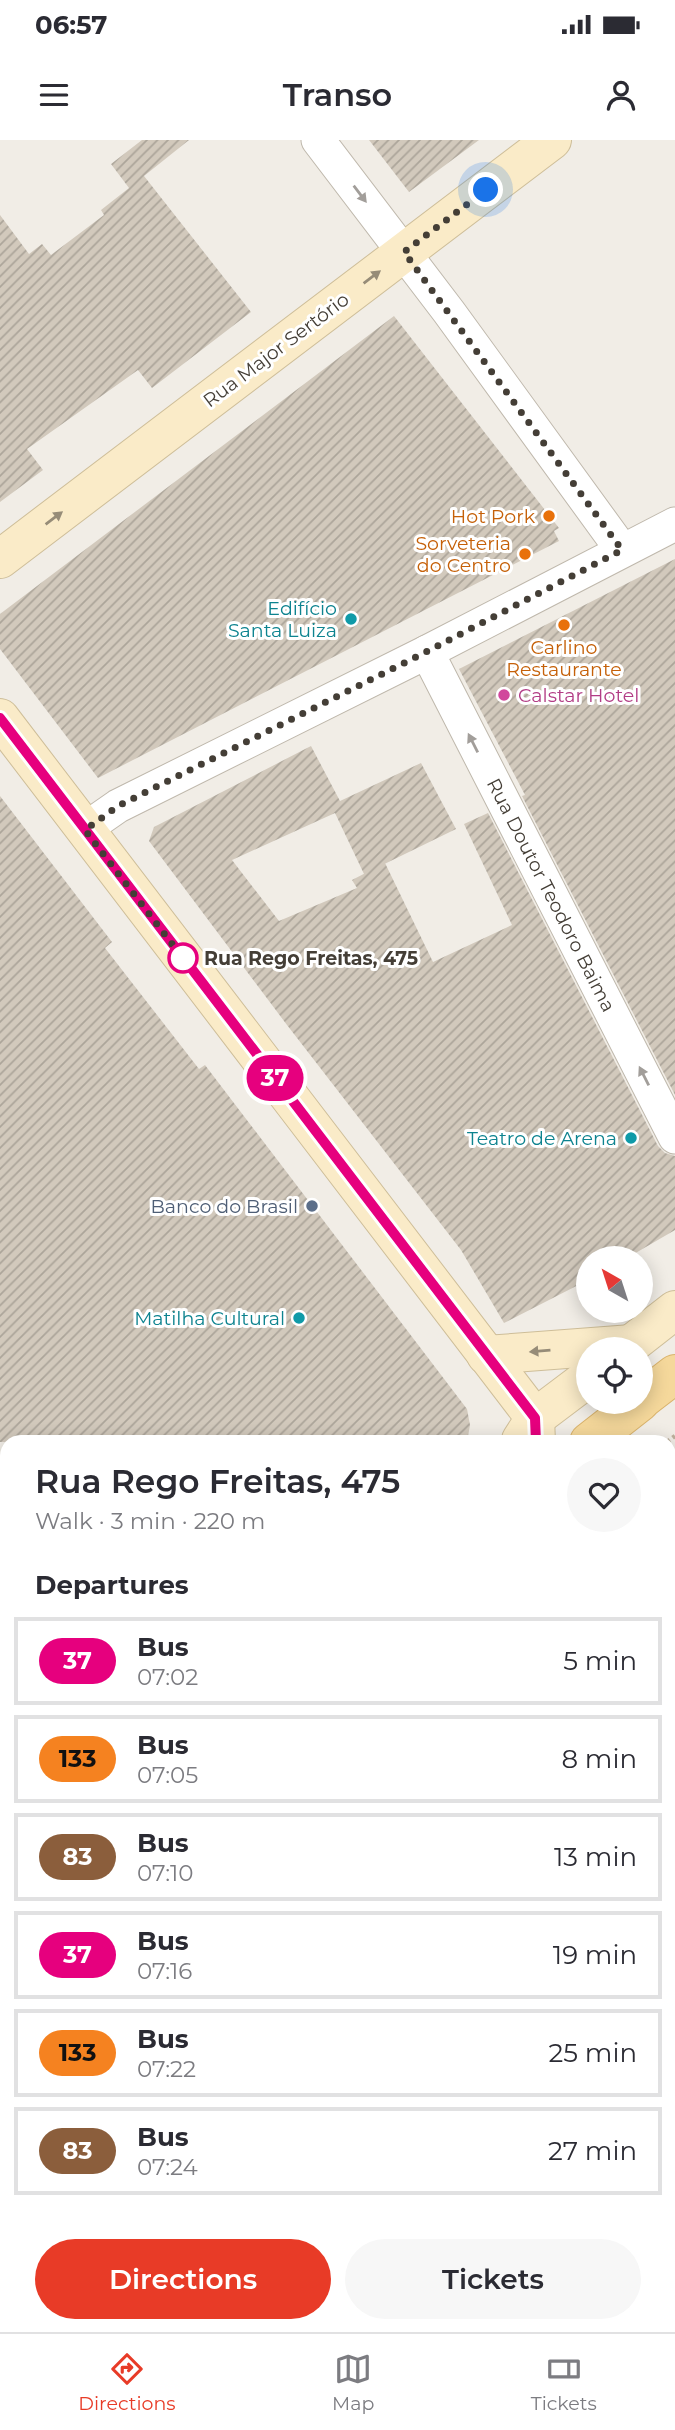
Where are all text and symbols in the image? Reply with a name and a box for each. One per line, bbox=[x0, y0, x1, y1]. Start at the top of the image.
text: 06:57 bbox=[35, 9, 107, 41]
text: Transo bbox=[283, 75, 392, 114]
icon: menu bbox=[35, 76, 73, 114]
icon: person bbox=[602, 76, 640, 114]
your location bbox=[468, 172, 503, 207]
one-way arrow bbox=[352, 185, 367, 203]
one-way arrow bbox=[363, 270, 381, 284]
street label: Rua Major Sertório bbox=[199, 288, 354, 412]
place label: Hot Pork bbox=[451, 505, 536, 528]
marker: Hot Pork bbox=[541, 508, 557, 524]
one-way arrow bbox=[45, 511, 63, 526]
place label: Sorveteria do Centro bbox=[415, 532, 511, 577]
marker: Sorveteria do Centro bbox=[517, 546, 533, 562]
place label: Edifício Santa Luiza bbox=[228, 597, 337, 642]
marker: Edifício Santa Luiza bbox=[343, 611, 359, 627]
marker: Carlino Restaurante bbox=[556, 617, 572, 633]
place label: Carlino Restaurante bbox=[506, 636, 622, 681]
place label: Calstar Hotel bbox=[518, 684, 639, 707]
marker: Calstar Hotel bbox=[496, 687, 512, 703]
one-way arrow bbox=[467, 733, 479, 753]
street label: Rua Doutor Teodoro Baima bbox=[482, 774, 620, 1016]
marker: Rua Rego Freitas, 475 bbox=[168, 943, 198, 973]
place label: Rua Rego Freitas, 475 bbox=[204, 947, 418, 970]
line badge: 37 bbox=[244, 1055, 306, 1101]
text: 37 bbox=[261, 1063, 289, 1092]
one-way arrow bbox=[638, 1066, 649, 1086]
place label: Teatro de Arena bbox=[467, 1127, 617, 1150]
marker: Teatro de Arena bbox=[623, 1130, 639, 1146]
place label: Banco do Brasil bbox=[151, 1195, 298, 1218]
marker: Banco do Brasil bbox=[304, 1198, 320, 1214]
north arrow bbox=[576, 1246, 653, 1323]
map controls bbox=[576, 1246, 653, 1414]
place label: Matilha Cultural bbox=[134, 1307, 285, 1330]
marker: Matilha Cultural bbox=[291, 1310, 307, 1326]
button: locate bbox=[576, 1337, 653, 1414]
one-way arrow bbox=[529, 1346, 551, 1357]
button: heart bbox=[567, 1458, 641, 1532]
text: Rua Rego Freitas, 475 bbox=[35, 1461, 400, 1501]
text: Walk · 3 min · 220 m bbox=[35, 1507, 265, 1535]
text: Departures bbox=[35, 1569, 189, 1601]
text: Bus bbox=[137, 1631, 189, 1663]
text: 5 min bbox=[563, 1645, 637, 1677]
text: 37 bbox=[63, 1646, 92, 1675]
text: 07:02 bbox=[137, 1663, 198, 1691]
text: Bus bbox=[137, 1729, 189, 1761]
text: 8 min bbox=[561, 1743, 637, 1775]
text: 133 bbox=[59, 1744, 96, 1773]
text: 07:05 bbox=[137, 1761, 198, 1789]
text: Bus bbox=[137, 1827, 189, 1859]
text: 13 min bbox=[554, 1841, 637, 1873]
text: 83 bbox=[62, 1842, 93, 1871]
text: 07:10 bbox=[137, 1859, 194, 1887]
text: Bus bbox=[137, 1925, 189, 1957]
text: 19 min bbox=[553, 1939, 637, 1971]
text: 37 bbox=[63, 1940, 92, 1969]
text: 07:16 bbox=[137, 1957, 192, 1985]
text: Bus bbox=[137, 2023, 189, 2055]
text: 25 min bbox=[549, 2037, 637, 2069]
text: 133 bbox=[59, 2038, 96, 2067]
text: 07:22 bbox=[137, 2055, 196, 2083]
text: Bus bbox=[137, 2121, 189, 2153]
text: 27 min bbox=[548, 2135, 637, 2167]
text: 83 bbox=[62, 2136, 93, 2165]
text: 07:24 bbox=[137, 2153, 198, 2181]
button: Directions bbox=[35, 2239, 331, 2319]
button: Tickets bbox=[345, 2239, 641, 2319]
tab: Directions bbox=[78, 2350, 176, 2415]
tab: Map bbox=[332, 2350, 374, 2415]
tab: Tickets bbox=[531, 2350, 597, 2415]

